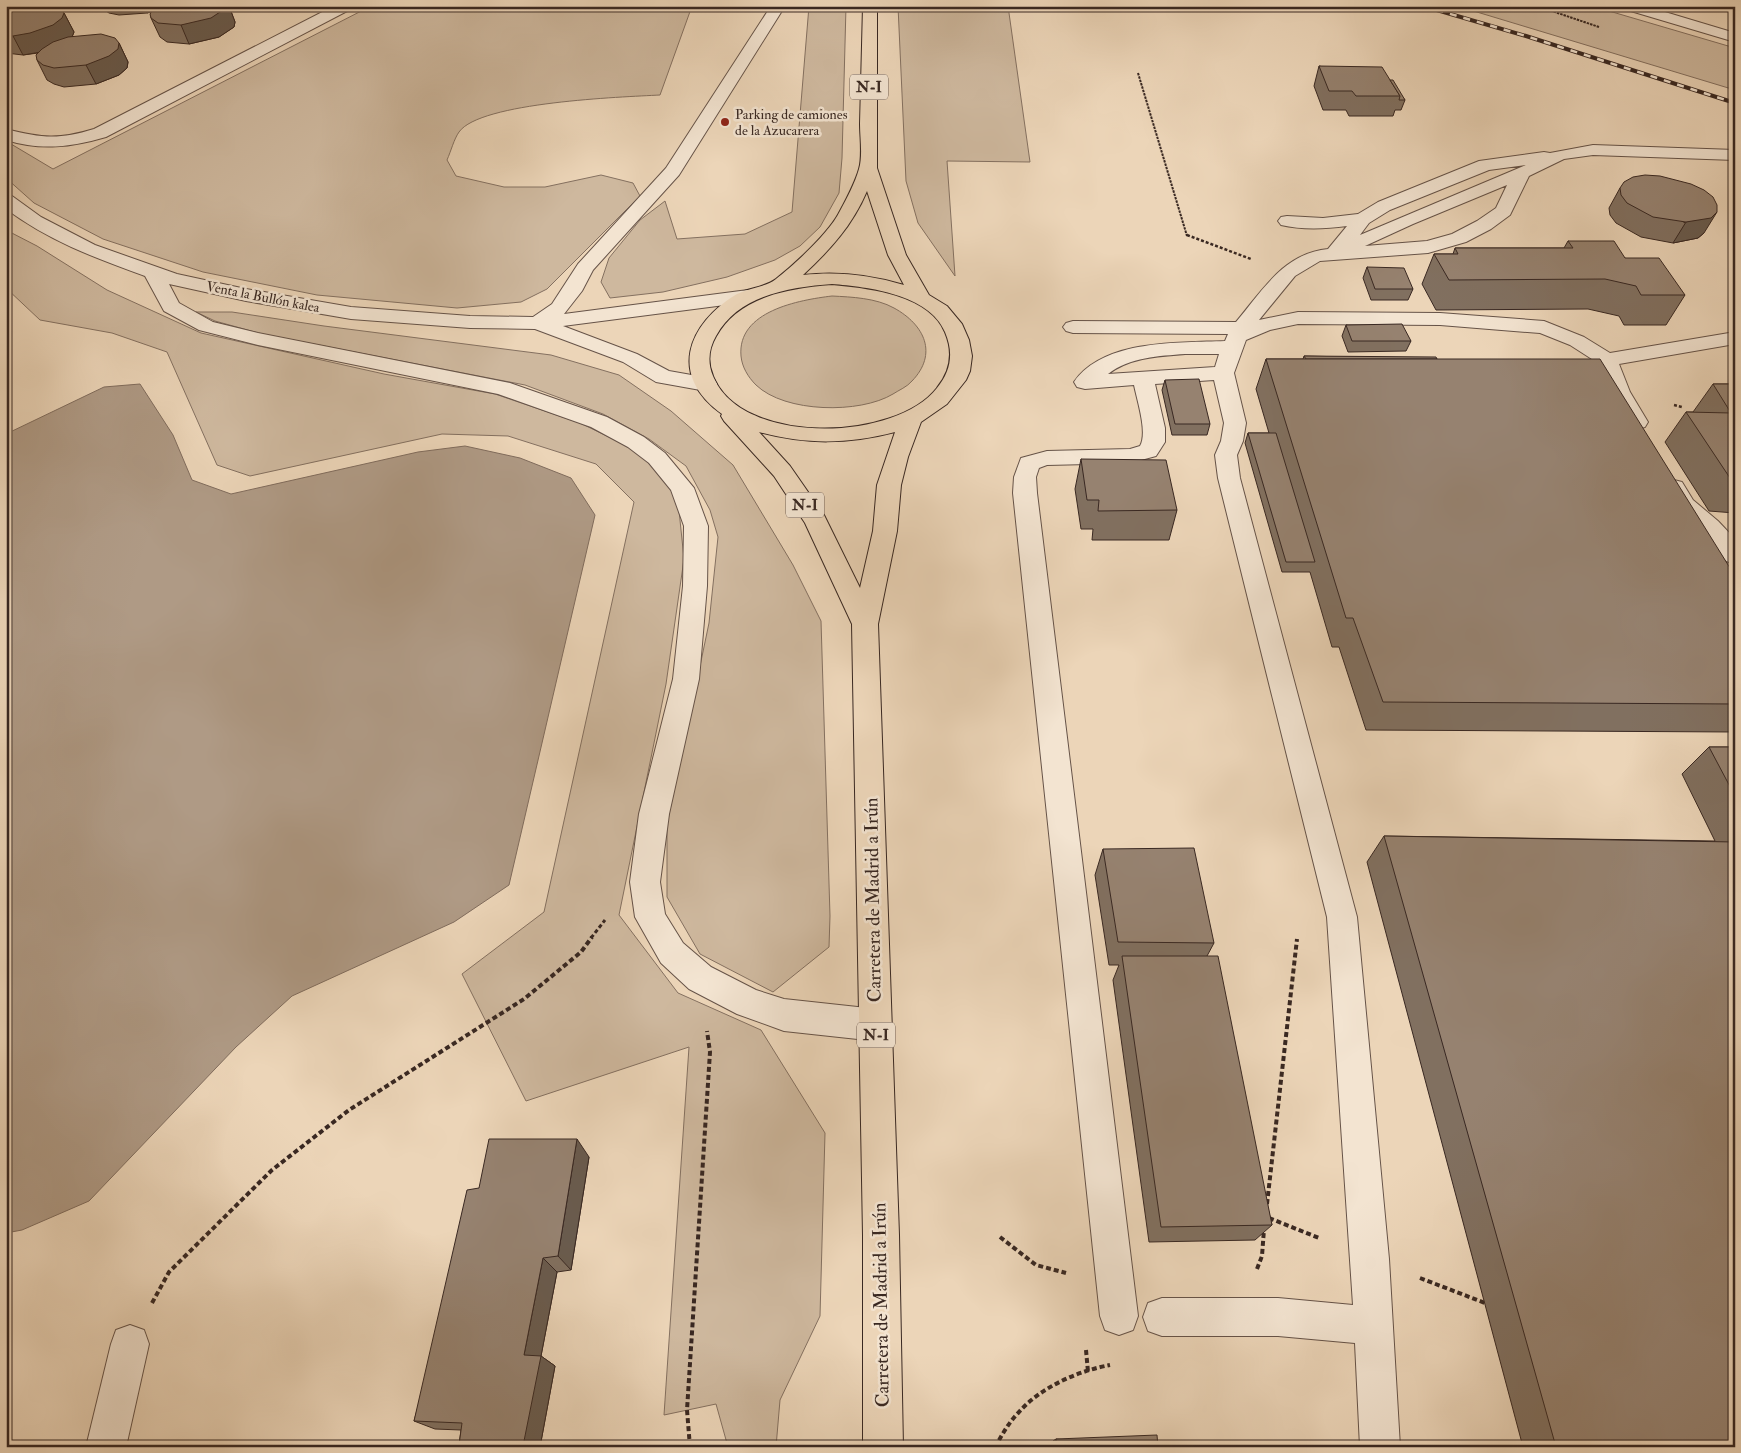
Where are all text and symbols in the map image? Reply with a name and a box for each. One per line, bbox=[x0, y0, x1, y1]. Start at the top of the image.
road number: N-I bbox=[850, 74, 888, 100]
place label: Parking de camiones de la Azucarera bbox=[735, 106, 848, 139]
marker: Parking de camiones de la Azucarera bbox=[719, 116, 731, 128]
street label: Venta la Bullón kalea bbox=[205, 278, 321, 316]
road number: N-I bbox=[786, 492, 824, 518]
street label: Carretera de Madrid a Irún bbox=[859, 797, 887, 1003]
road number: N-I bbox=[857, 1022, 895, 1048]
street label: Carretera de Madrid a Irún bbox=[867, 1202, 895, 1408]

